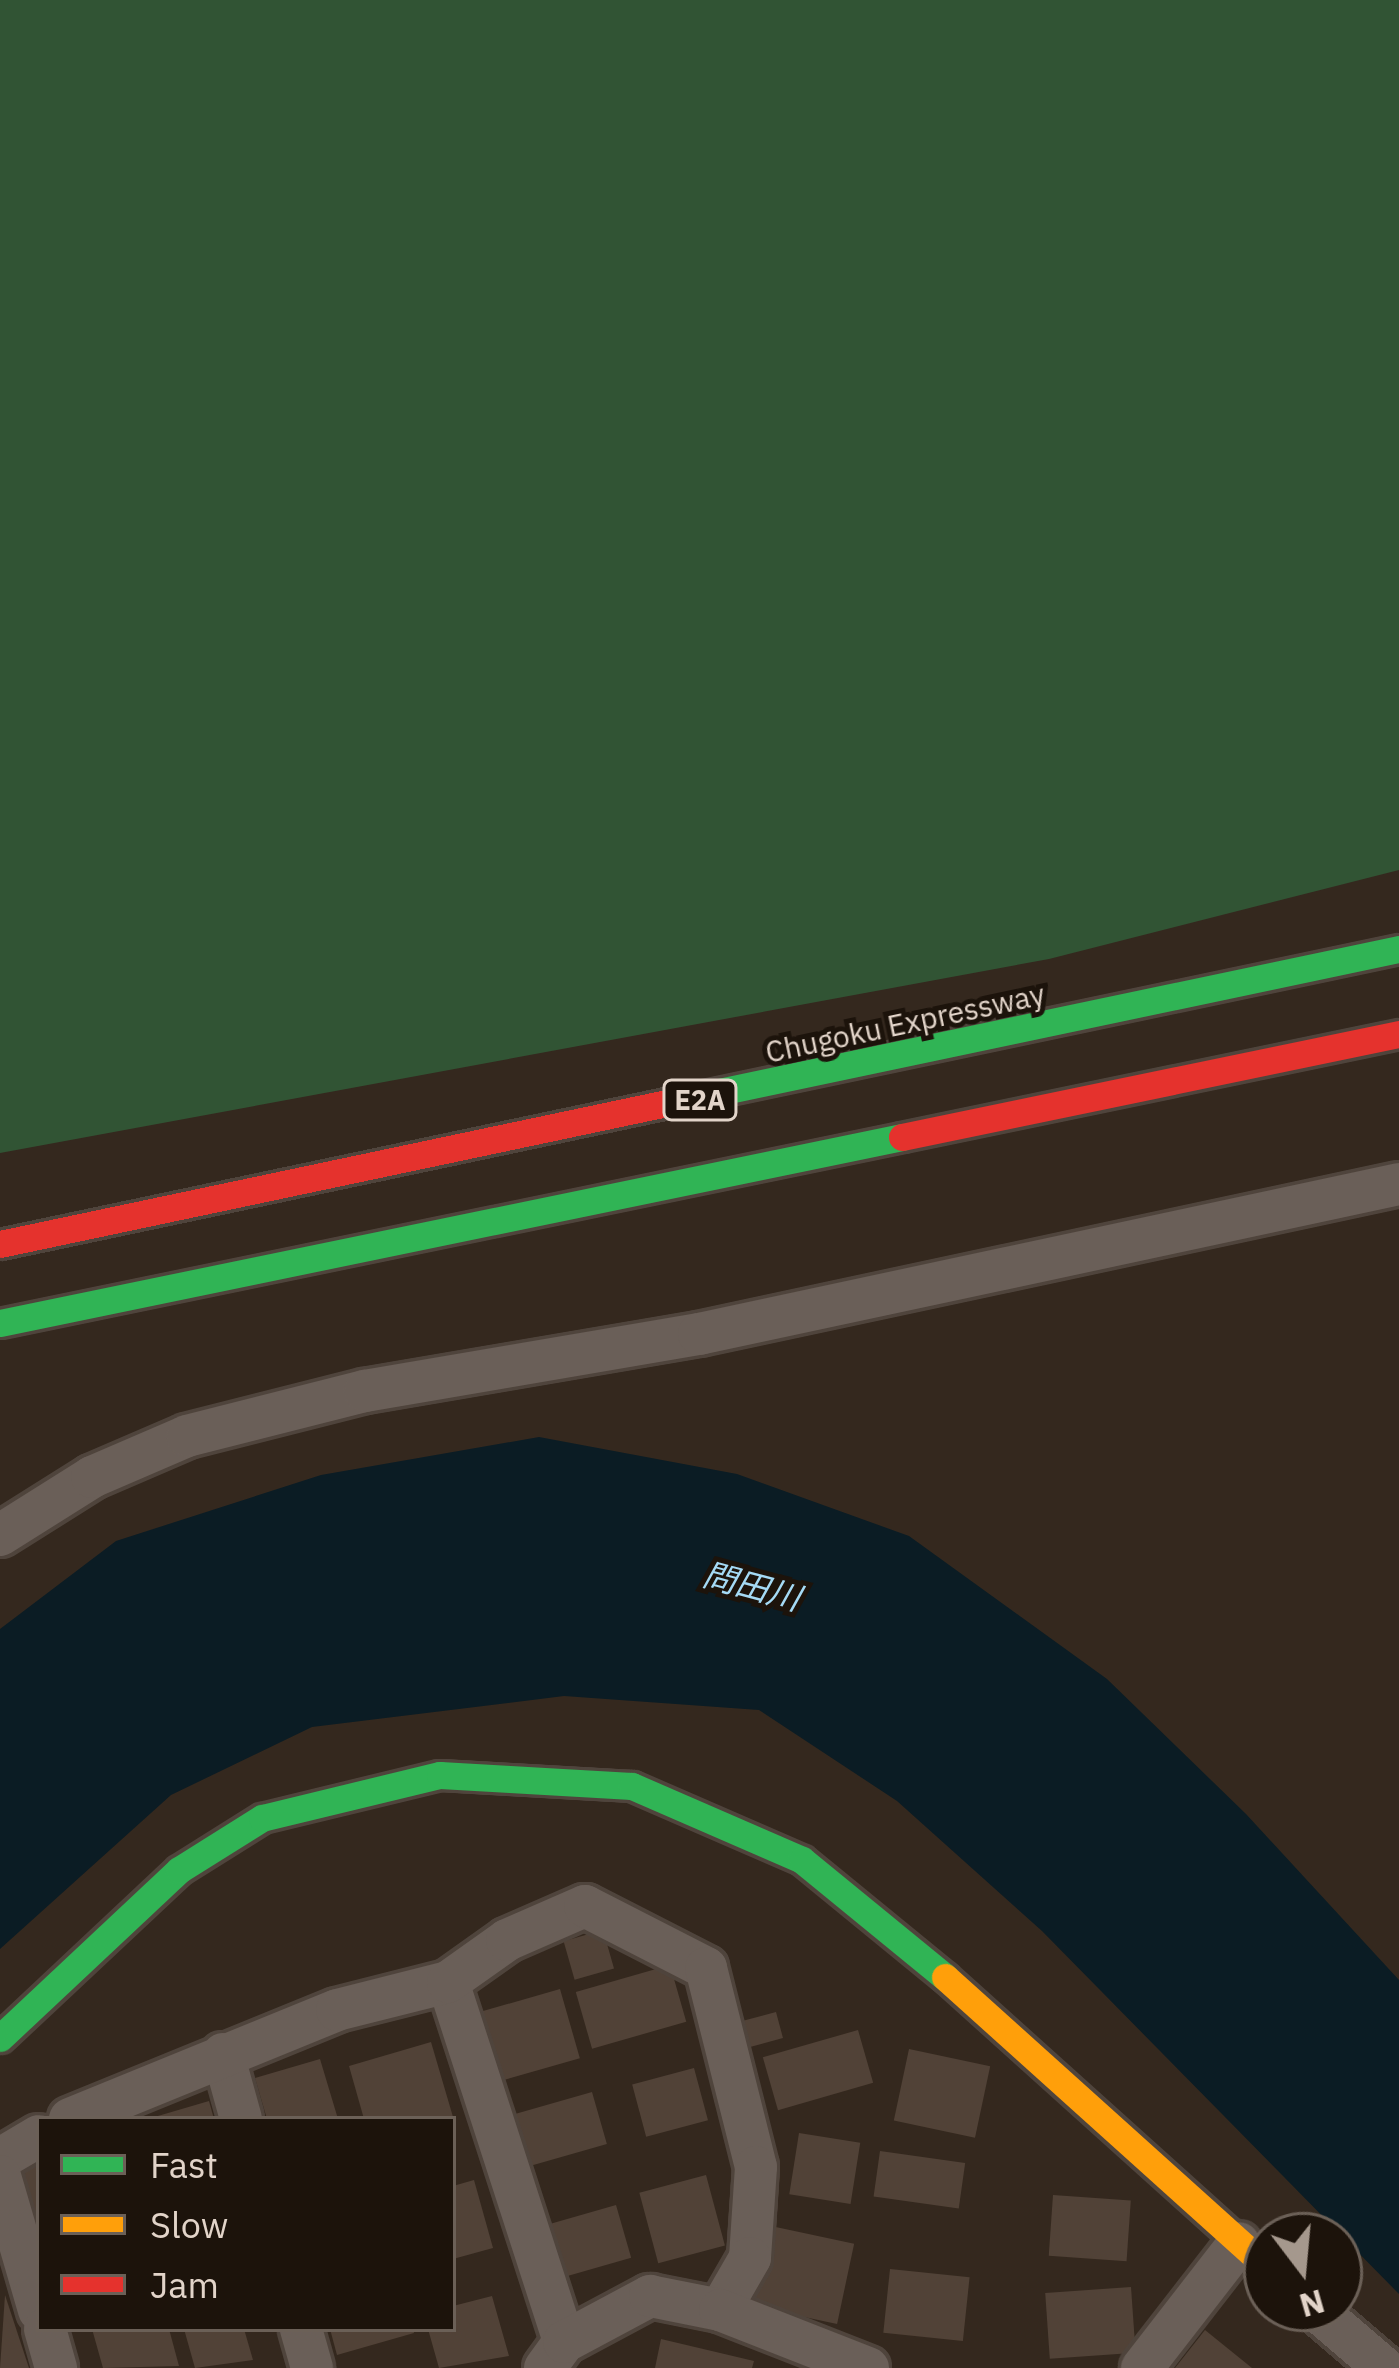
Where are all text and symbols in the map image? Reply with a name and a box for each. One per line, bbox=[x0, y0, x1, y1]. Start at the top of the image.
street label: Chugoku Expressway bbox=[762, 976, 1048, 1070]
road number: E2A bbox=[661, 1079, 739, 1121]
water label: 問田川 bbox=[699, 1554, 805, 1618]
legend bbox=[36, 2116, 456, 2332]
text: Fast bbox=[150, 2141, 218, 2188]
text: Slow bbox=[150, 2201, 228, 2248]
north arrow bbox=[1243, 2212, 1363, 2332]
text: Jam bbox=[150, 2261, 219, 2308]
text: N bbox=[1295, 2280, 1330, 2328]

